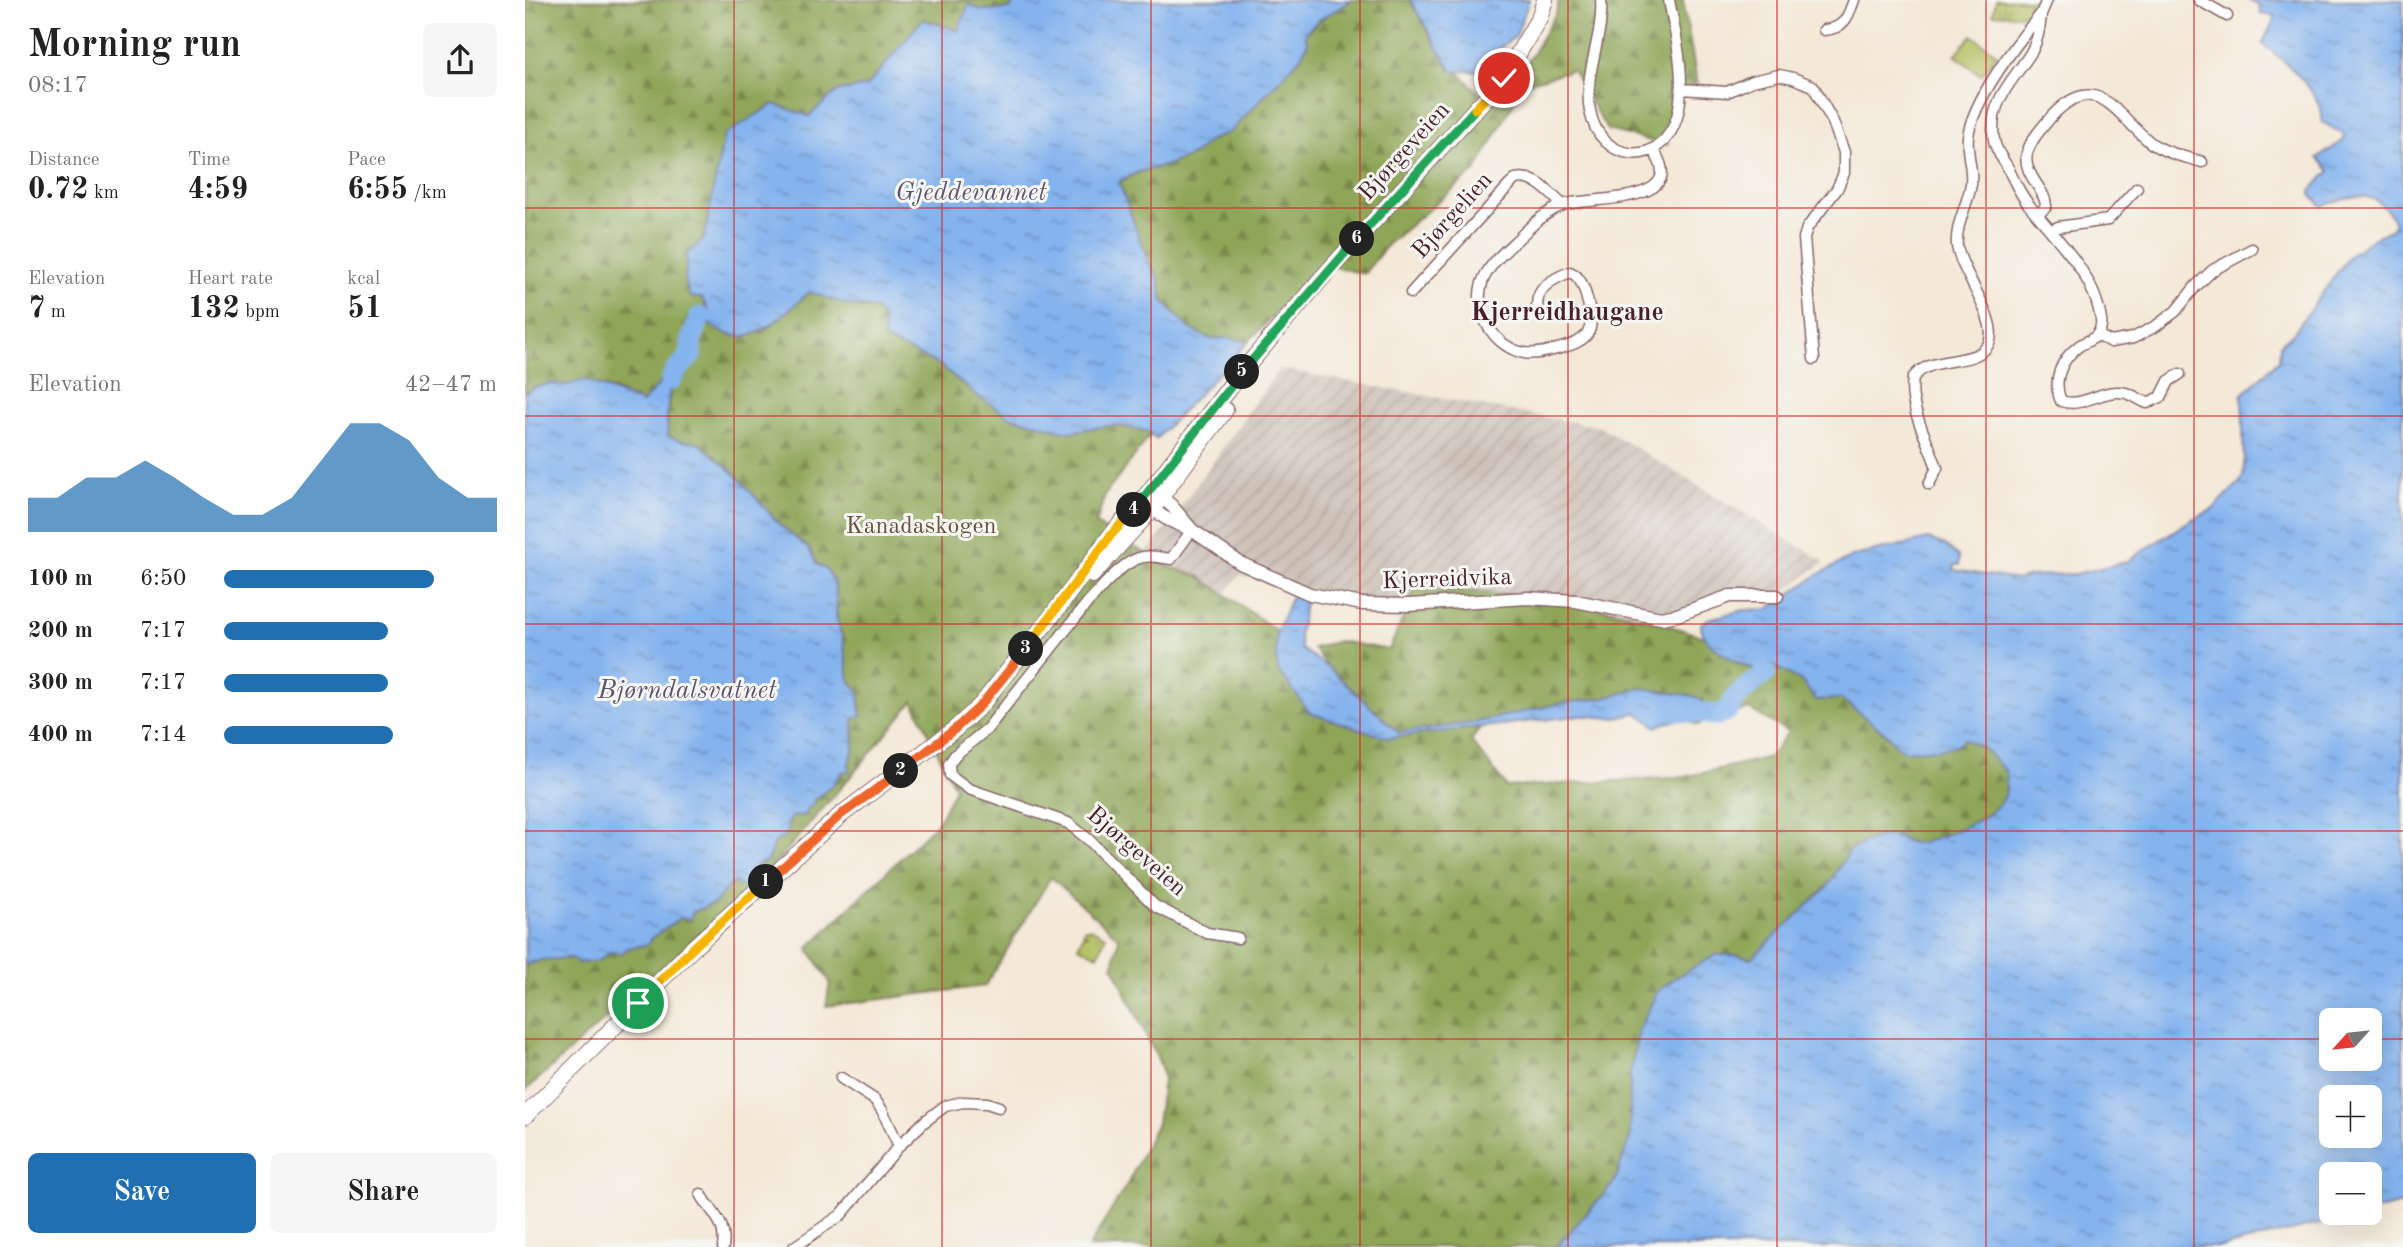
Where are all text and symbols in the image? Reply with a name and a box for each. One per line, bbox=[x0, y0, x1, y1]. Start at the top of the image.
button: share bbox=[423, 23, 497, 97]
text: Morning run bbox=[28, 27, 241, 65]
pin bbox=[1474, 48, 1534, 108]
icon: check bbox=[1485, 59, 1523, 97]
text: 08:17 bbox=[28, 74, 88, 97]
street label: Bjørgeveien bbox=[1355, 98, 1455, 206]
text: Distance bbox=[28, 151, 100, 170]
text: Time bbox=[188, 151, 230, 170]
text: Pace bbox=[347, 151, 386, 170]
street label: Bjørgelien bbox=[1408, 168, 1498, 264]
text: 0.72 bbox=[28, 175, 89, 205]
text: 4:59 bbox=[188, 175, 248, 205]
text: 6:55 bbox=[347, 175, 408, 205]
water label: Gjeddevannet bbox=[895, 180, 1047, 206]
text: km bbox=[89, 184, 119, 203]
text: /km bbox=[408, 184, 447, 203]
pin: 6 bbox=[1339, 222, 1375, 256]
text: 6 bbox=[1351, 229, 1362, 248]
text: Elevation bbox=[28, 270, 105, 289]
text: Heart rate bbox=[188, 270, 273, 289]
text: kcal bbox=[347, 270, 380, 289]
text: 7 bbox=[28, 294, 45, 324]
text: 132 bbox=[188, 294, 240, 324]
text: 51 bbox=[347, 294, 382, 324]
district label: Kjerreidhaugane bbox=[1470, 300, 1664, 326]
text: m bbox=[45, 303, 66, 322]
text: bpm bbox=[240, 303, 280, 322]
pin: 5 bbox=[1225, 354, 1259, 390]
text: 5 bbox=[1236, 362, 1247, 381]
text: Elevation bbox=[28, 373, 122, 396]
text: 42–47 m bbox=[405, 373, 497, 396]
pin: 4 bbox=[1117, 492, 1151, 528]
text: 4 bbox=[1128, 500, 1139, 519]
park label: Kanadaskogen bbox=[846, 515, 997, 539]
street label: Kjerreidvika bbox=[1382, 566, 1513, 594]
text: 100 m bbox=[28, 567, 93, 590]
text: 6:50 bbox=[140, 567, 186, 590]
text: 200 m bbox=[28, 619, 93, 642]
text: 7:17 bbox=[140, 619, 186, 642]
pin: 3 bbox=[1009, 632, 1043, 666]
text: 3 bbox=[1020, 639, 1031, 658]
text: 300 m bbox=[28, 671, 93, 694]
text: 7:17 bbox=[140, 671, 186, 694]
water label: Bjørndalsvatnet bbox=[596, 678, 777, 704]
text: 400 m bbox=[28, 723, 93, 746]
text: 7:14 bbox=[140, 723, 186, 746]
pin: 2 bbox=[883, 754, 919, 788]
text: 2 bbox=[895, 761, 906, 780]
street label: Bjørgeveien bbox=[1082, 803, 1190, 901]
pin: 1 bbox=[749, 864, 783, 900]
text: 1 bbox=[760, 872, 771, 891]
pin bbox=[608, 973, 668, 1033]
icon: arrive bbox=[619, 984, 657, 1022]
north arrow bbox=[2319, 1008, 2382, 1071]
map controls bbox=[2319, 1008, 2382, 1225]
button: + bbox=[2319, 1085, 2382, 1148]
button: Save bbox=[28, 1153, 256, 1233]
button: Share bbox=[270, 1153, 497, 1233]
button: − bbox=[2319, 1162, 2382, 1225]

